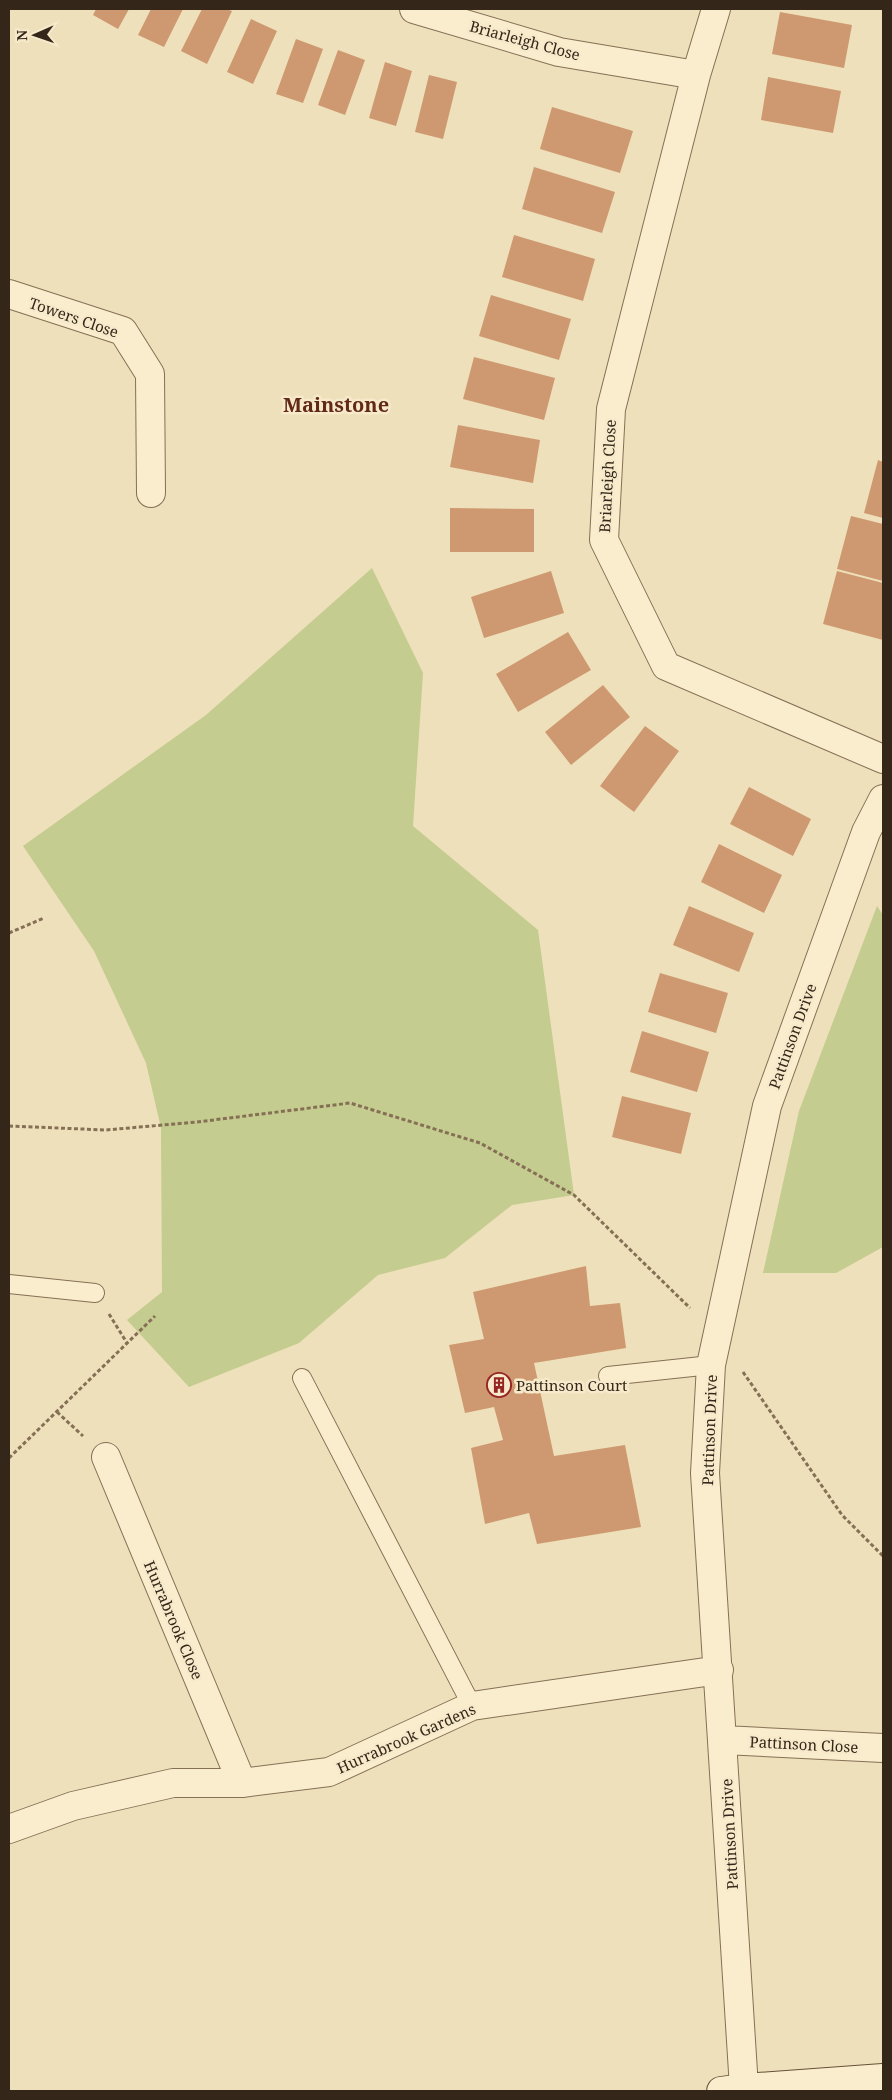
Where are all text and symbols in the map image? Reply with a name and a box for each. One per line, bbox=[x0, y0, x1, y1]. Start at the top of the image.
north arrow bbox=[10, 10, 60, 60]
street label: Briarleigh Close bbox=[468, 16, 582, 64]
text: N bbox=[12, 30, 31, 41]
street label: Towers Close bbox=[27, 292, 121, 342]
district label: Mainstone bbox=[283, 391, 389, 418]
street label: Briarleigh Close bbox=[594, 419, 620, 533]
street label: Pattinson Drive bbox=[764, 980, 820, 1092]
building icon: Pattinson Court bbox=[486, 1372, 512, 1398]
street label: Pattinson Drive bbox=[697, 1374, 721, 1486]
place label: Pattinson Court bbox=[516, 1375, 627, 1395]
street label: Hurrabrook Close bbox=[140, 1558, 208, 1682]
street label: Hurrabrook Gardens bbox=[333, 1698, 479, 1778]
street label: Pattinson Close bbox=[749, 1731, 859, 1757]
street label: Pattinson Drive bbox=[716, 1778, 742, 1890]

